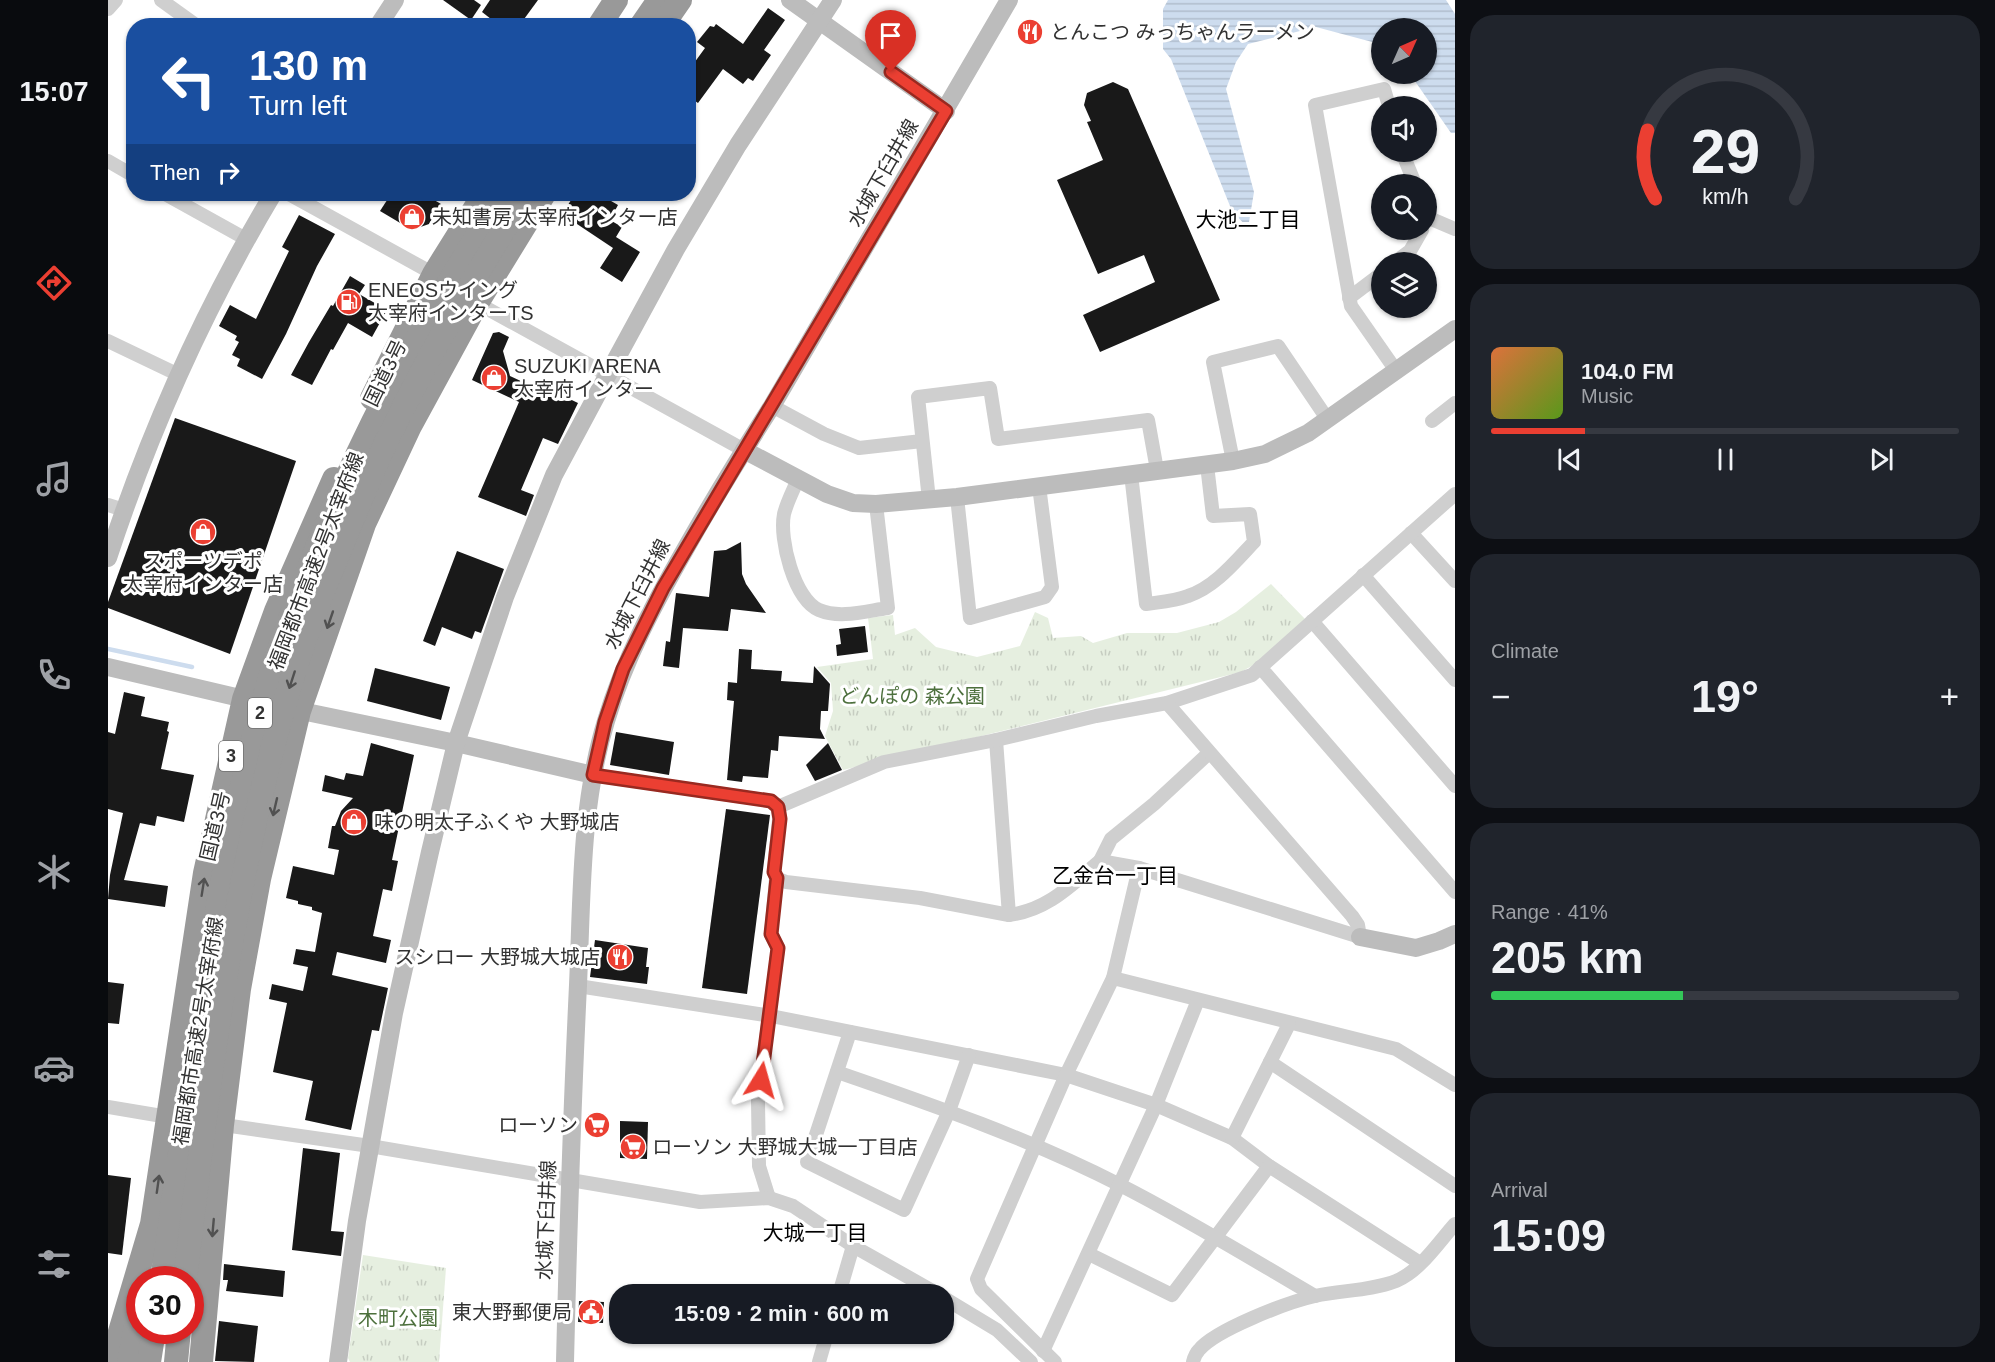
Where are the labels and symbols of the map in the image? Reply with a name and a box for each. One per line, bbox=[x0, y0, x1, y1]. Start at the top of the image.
pin bbox=[865, 10, 916, 72]
restaurant icon: とんこつ みっちゃんラーメン bbox=[1015, 17, 1045, 47]
north arrow bbox=[1371, 18, 1437, 84]
place label: とんこつ みっちゃんラーメン bbox=[1050, 21, 1315, 43]
street label: 水城下臼井線 bbox=[843, 116, 923, 230]
shop icon: 未知書房 太宰府インター店 bbox=[397, 202, 427, 232]
place label: 未知書房 太宰府インター店 bbox=[432, 206, 678, 228]
district label: 大池二丁目 bbox=[1196, 208, 1301, 231]
place label: ENEOSウイング 太宰府インターTS bbox=[368, 279, 534, 324]
fuel station icon: ENEOSウイング 太宰府インターTS bbox=[334, 287, 364, 317]
street label: 国道3号 bbox=[360, 336, 410, 410]
place label: SUZUKI ARENA 太宰府インター bbox=[514, 355, 661, 400]
shop icon: SUZUKI ARENA 太宰府インター bbox=[479, 363, 509, 393]
street label: 福岡都市高速2号太宰府線 bbox=[264, 449, 368, 673]
shop icon: スポーツデポ 太宰府インター店 bbox=[188, 517, 218, 547]
street label: 水城下臼井線 bbox=[600, 536, 674, 652]
place label: スポーツデポ 太宰府インター店 bbox=[123, 550, 283, 595]
one-way arrow bbox=[324, 610, 335, 629]
one-way arrow bbox=[285, 670, 296, 689]
park label: どんぽの 森公園 bbox=[839, 685, 985, 707]
road number: 2 bbox=[248, 698, 272, 728]
road number: 3 bbox=[219, 741, 243, 771]
street label: 国道3号 bbox=[196, 789, 234, 863]
one-way arrow bbox=[269, 797, 281, 816]
shop icon: 味の明太子ふくや 大野城店 bbox=[339, 807, 369, 837]
place label: 味の明太子ふくや 大野城店 bbox=[374, 811, 620, 833]
district label: 乙金台一丁目 bbox=[1052, 864, 1178, 887]
one-way arrow bbox=[197, 878, 208, 898]
street label: 福岡都市高速2号太宰府線 bbox=[169, 915, 227, 1147]
restaurant icon: スシロー 大野城大城店 bbox=[605, 942, 635, 972]
place label: スシロー 大野城大城店 bbox=[394, 946, 600, 968]
position arrow bbox=[729, 1048, 793, 1112]
supermarket icon: ローソン bbox=[582, 1110, 612, 1140]
place label: ローソン bbox=[498, 1114, 578, 1136]
supermarket icon: ローソン 大野城大城一丁目店 bbox=[618, 1132, 648, 1162]
place label: ローソン 大野城大城一丁目店 bbox=[652, 1136, 918, 1158]
street label: 水城下臼井線 bbox=[533, 1160, 559, 1280]
one-way arrow bbox=[152, 1175, 163, 1194]
one-way arrow bbox=[207, 1217, 218, 1237]
district label: 大城一丁目 bbox=[763, 1221, 868, 1244]
speed limit sign: 30 bbox=[126, 1266, 204, 1344]
public building icon: 東大野郵便局 bbox=[576, 1297, 606, 1327]
place label: 東大野郵便局 bbox=[452, 1301, 572, 1323]
park label: 木町公園 bbox=[358, 1307, 438, 1329]

